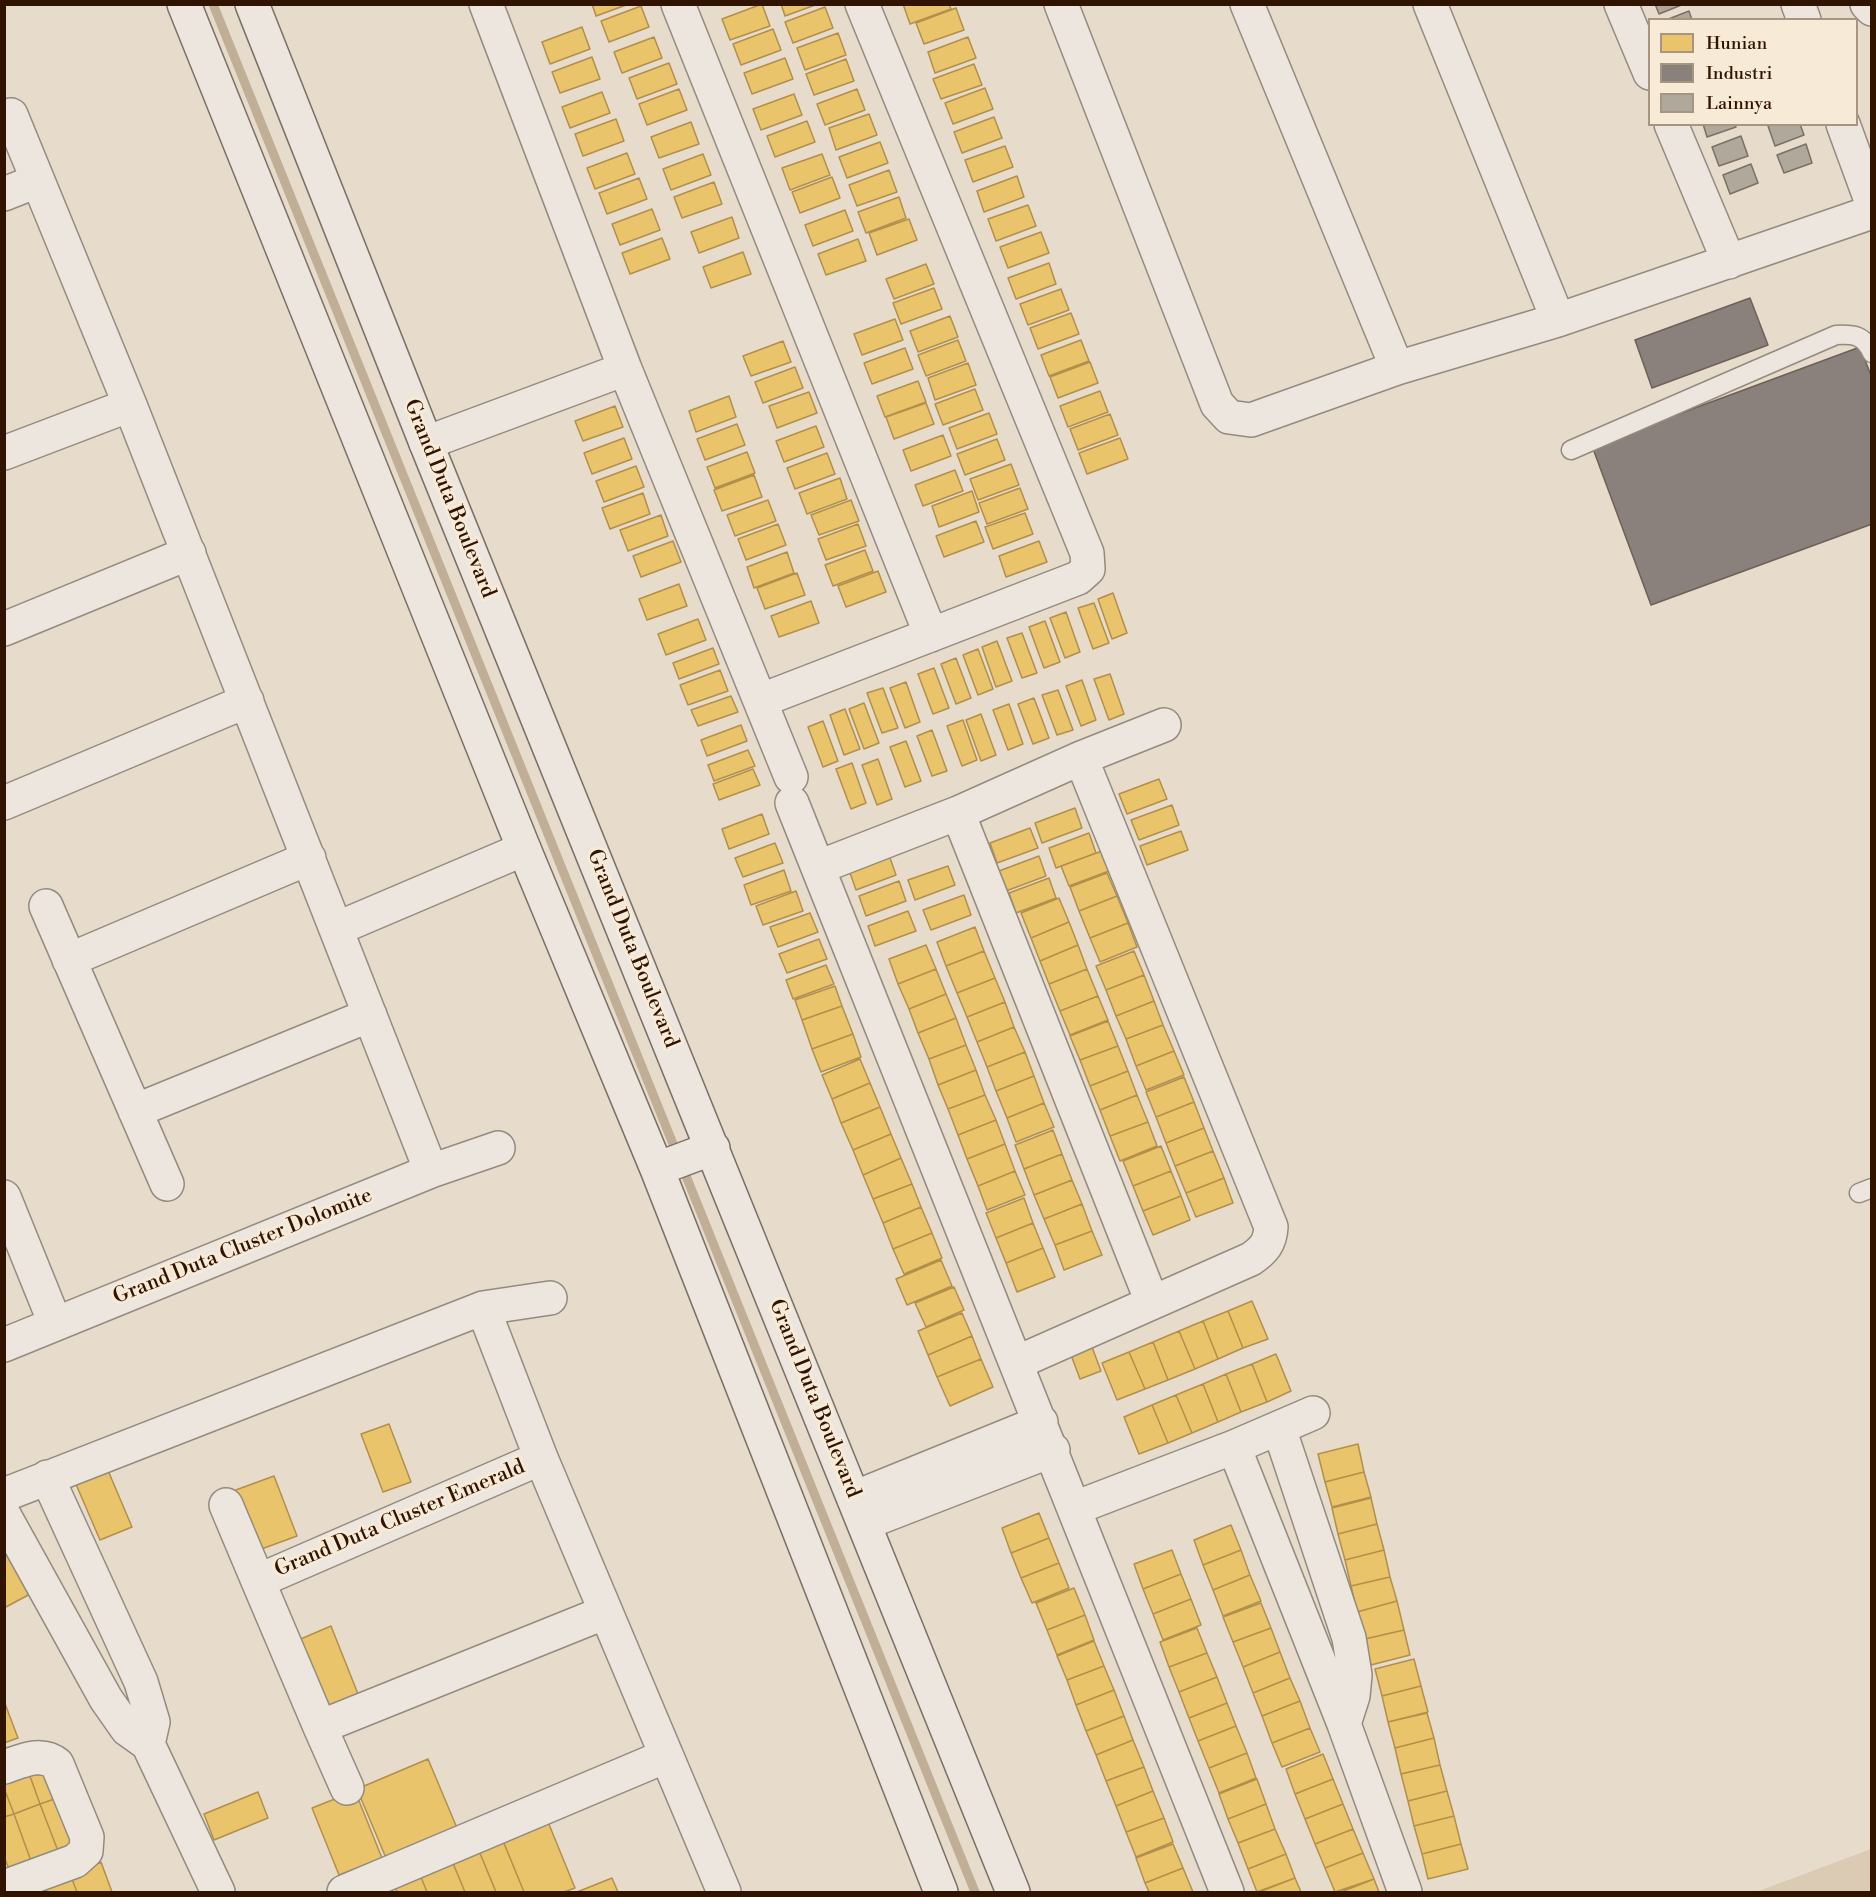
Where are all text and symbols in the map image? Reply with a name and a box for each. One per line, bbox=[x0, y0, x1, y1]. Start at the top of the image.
legend bbox=[1648, 18, 1858, 126]
text: Hunian bbox=[1706, 32, 1767, 55]
text: Industri bbox=[1706, 62, 1773, 85]
text: Lainnya bbox=[1706, 92, 1772, 115]
street label: Grand Duta Boulevard bbox=[398, 396, 500, 602]
street label: Grand Duta Boulevard bbox=[581, 846, 683, 1052]
street label: Grand Duta Cluster Dolomite bbox=[110, 1183, 376, 1311]
street label: Grand Duta Boulevard bbox=[763, 1296, 865, 1502]
street label: Grand Duta Cluster Emerald bbox=[271, 1455, 529, 1583]

